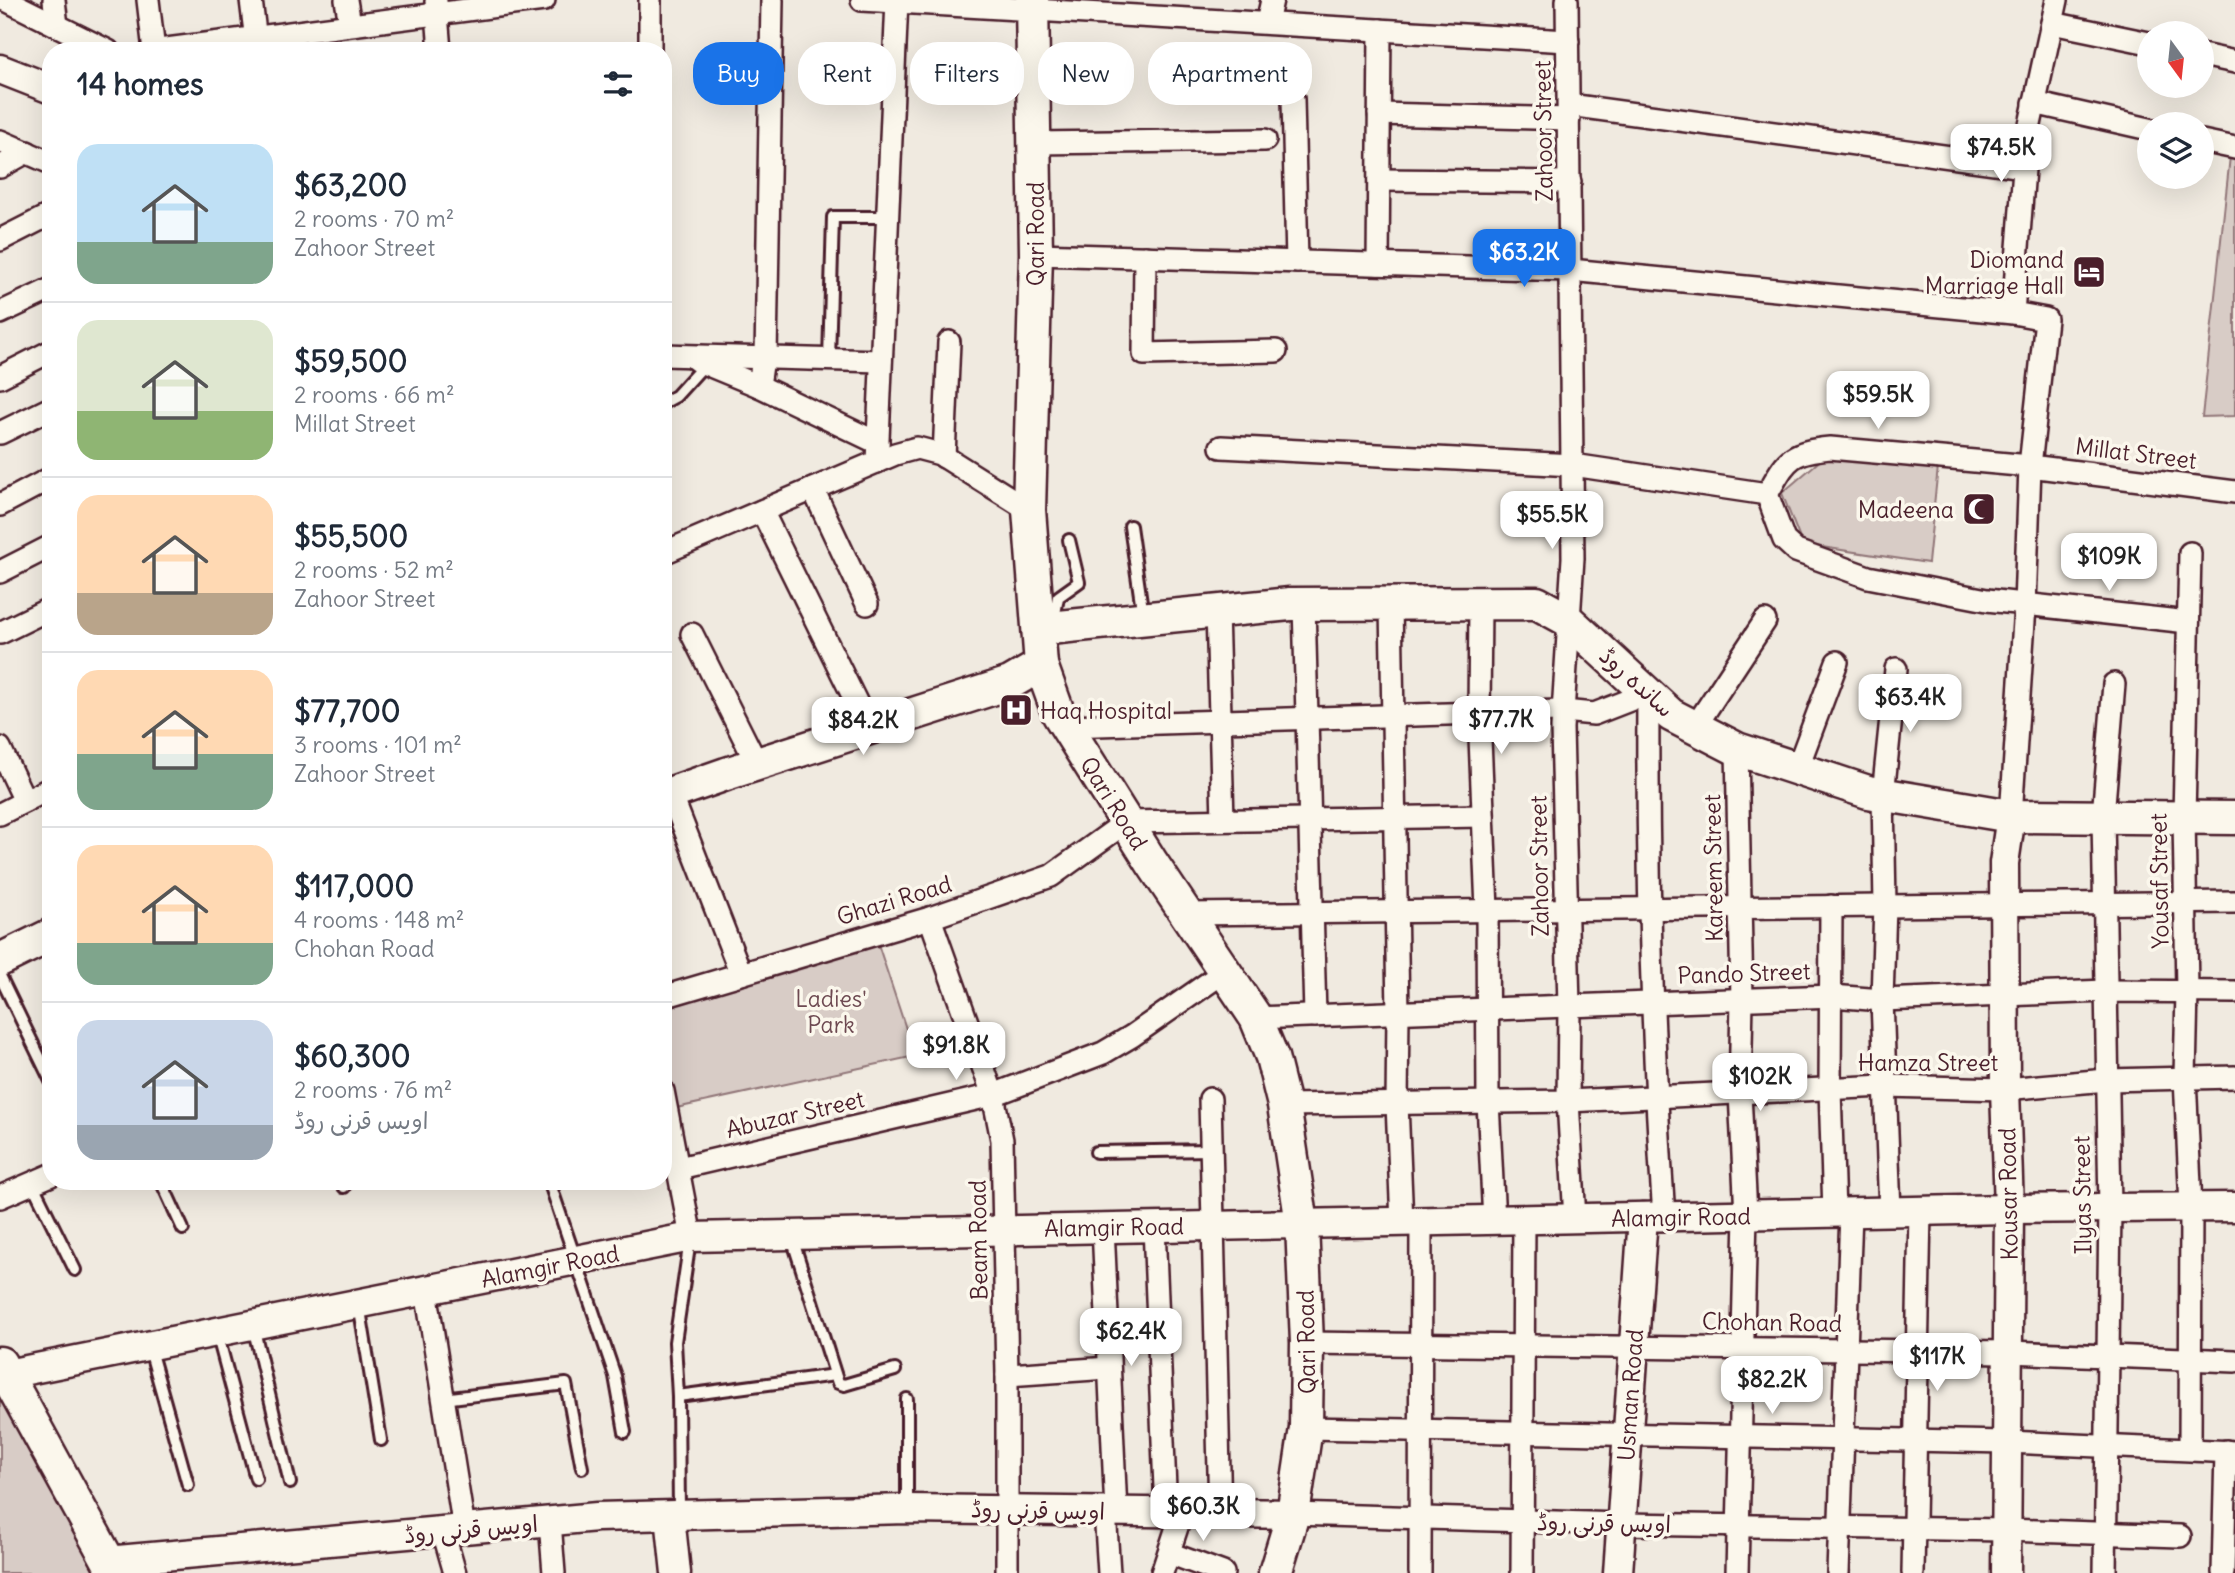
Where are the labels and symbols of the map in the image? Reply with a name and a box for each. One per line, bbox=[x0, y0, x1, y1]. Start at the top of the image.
north arrow bbox=[2137, 21, 2214, 98]
street label: Zahoor Street bbox=[1527, 60, 1559, 202]
pin: $74.5K bbox=[1944, 124, 2058, 184]
street label: Qari Road bbox=[1021, 182, 1050, 286]
pin: $63.2K bbox=[1467, 230, 1581, 289]
place label: Diomand Marriage Hall bbox=[1925, 245, 2064, 300]
hotel icon: Diomand Marriage Hall bbox=[2070, 253, 2108, 291]
pin: $59.5K bbox=[1821, 372, 1935, 431]
street label: Millat Street bbox=[2074, 431, 2198, 475]
mosque icon: Madeena bbox=[1960, 490, 1998, 528]
pin: $55.5K bbox=[1495, 491, 1609, 551]
place label: Madeena bbox=[1858, 495, 1954, 524]
pin: $109K bbox=[2060, 534, 2158, 593]
street label: ساندہ روڈ bbox=[1594, 641, 1680, 723]
pin: $63.4K bbox=[1853, 674, 1967, 734]
hospital icon: Haq Hospital bbox=[997, 691, 1035, 729]
place label: Haq Hospital bbox=[1040, 696, 1172, 725]
pin: $77.7K bbox=[1444, 696, 1558, 756]
pin: $84.2K bbox=[806, 698, 920, 757]
street label: Qari Road bbox=[1074, 751, 1154, 855]
street label: Kareem Street bbox=[1697, 794, 1729, 942]
street label: Zahoor Street bbox=[1523, 795, 1555, 937]
street label: Yousaf Street bbox=[2143, 813, 2175, 949]
street label: Ghazi Road bbox=[833, 869, 955, 931]
street label: Pando Street bbox=[1677, 956, 1811, 990]
park label: Ladies' Park bbox=[795, 984, 867, 1039]
pin: $91.8K bbox=[899, 1023, 1013, 1082]
street label: Hamza Street bbox=[1858, 1048, 1999, 1077]
pin: $102K bbox=[1711, 1054, 1809, 1113]
street label: Abuzar Street bbox=[723, 1084, 867, 1144]
street label: Kousar Road bbox=[1992, 1127, 2024, 1261]
street label: Ilyas Street bbox=[2066, 1135, 2098, 1255]
street label: Beam Road bbox=[962, 1180, 994, 1300]
street label: Alamgir Road bbox=[1611, 1201, 1751, 1233]
street label: Alamgir Road bbox=[1044, 1211, 1184, 1243]
street label: Alamgir Road bbox=[479, 1238, 621, 1294]
street label: Qari Road bbox=[1291, 1290, 1321, 1394]
street label: Chohan Road bbox=[1702, 1306, 1842, 1338]
pin: $62.4K bbox=[1074, 1308, 1188, 1368]
street label: Usman Road bbox=[1611, 1328, 1649, 1462]
pin: $117K bbox=[1888, 1334, 1986, 1393]
pin: $82.2K bbox=[1715, 1356, 1829, 1416]
pin: $60.3K bbox=[1146, 1484, 1260, 1543]
street label: اویس قرنی روڈ bbox=[971, 1494, 1105, 1527]
street label: اویس قرنی روڈ bbox=[1537, 1507, 1671, 1540]
street label: اویس قرنی روڈ bbox=[403, 1509, 539, 1550]

